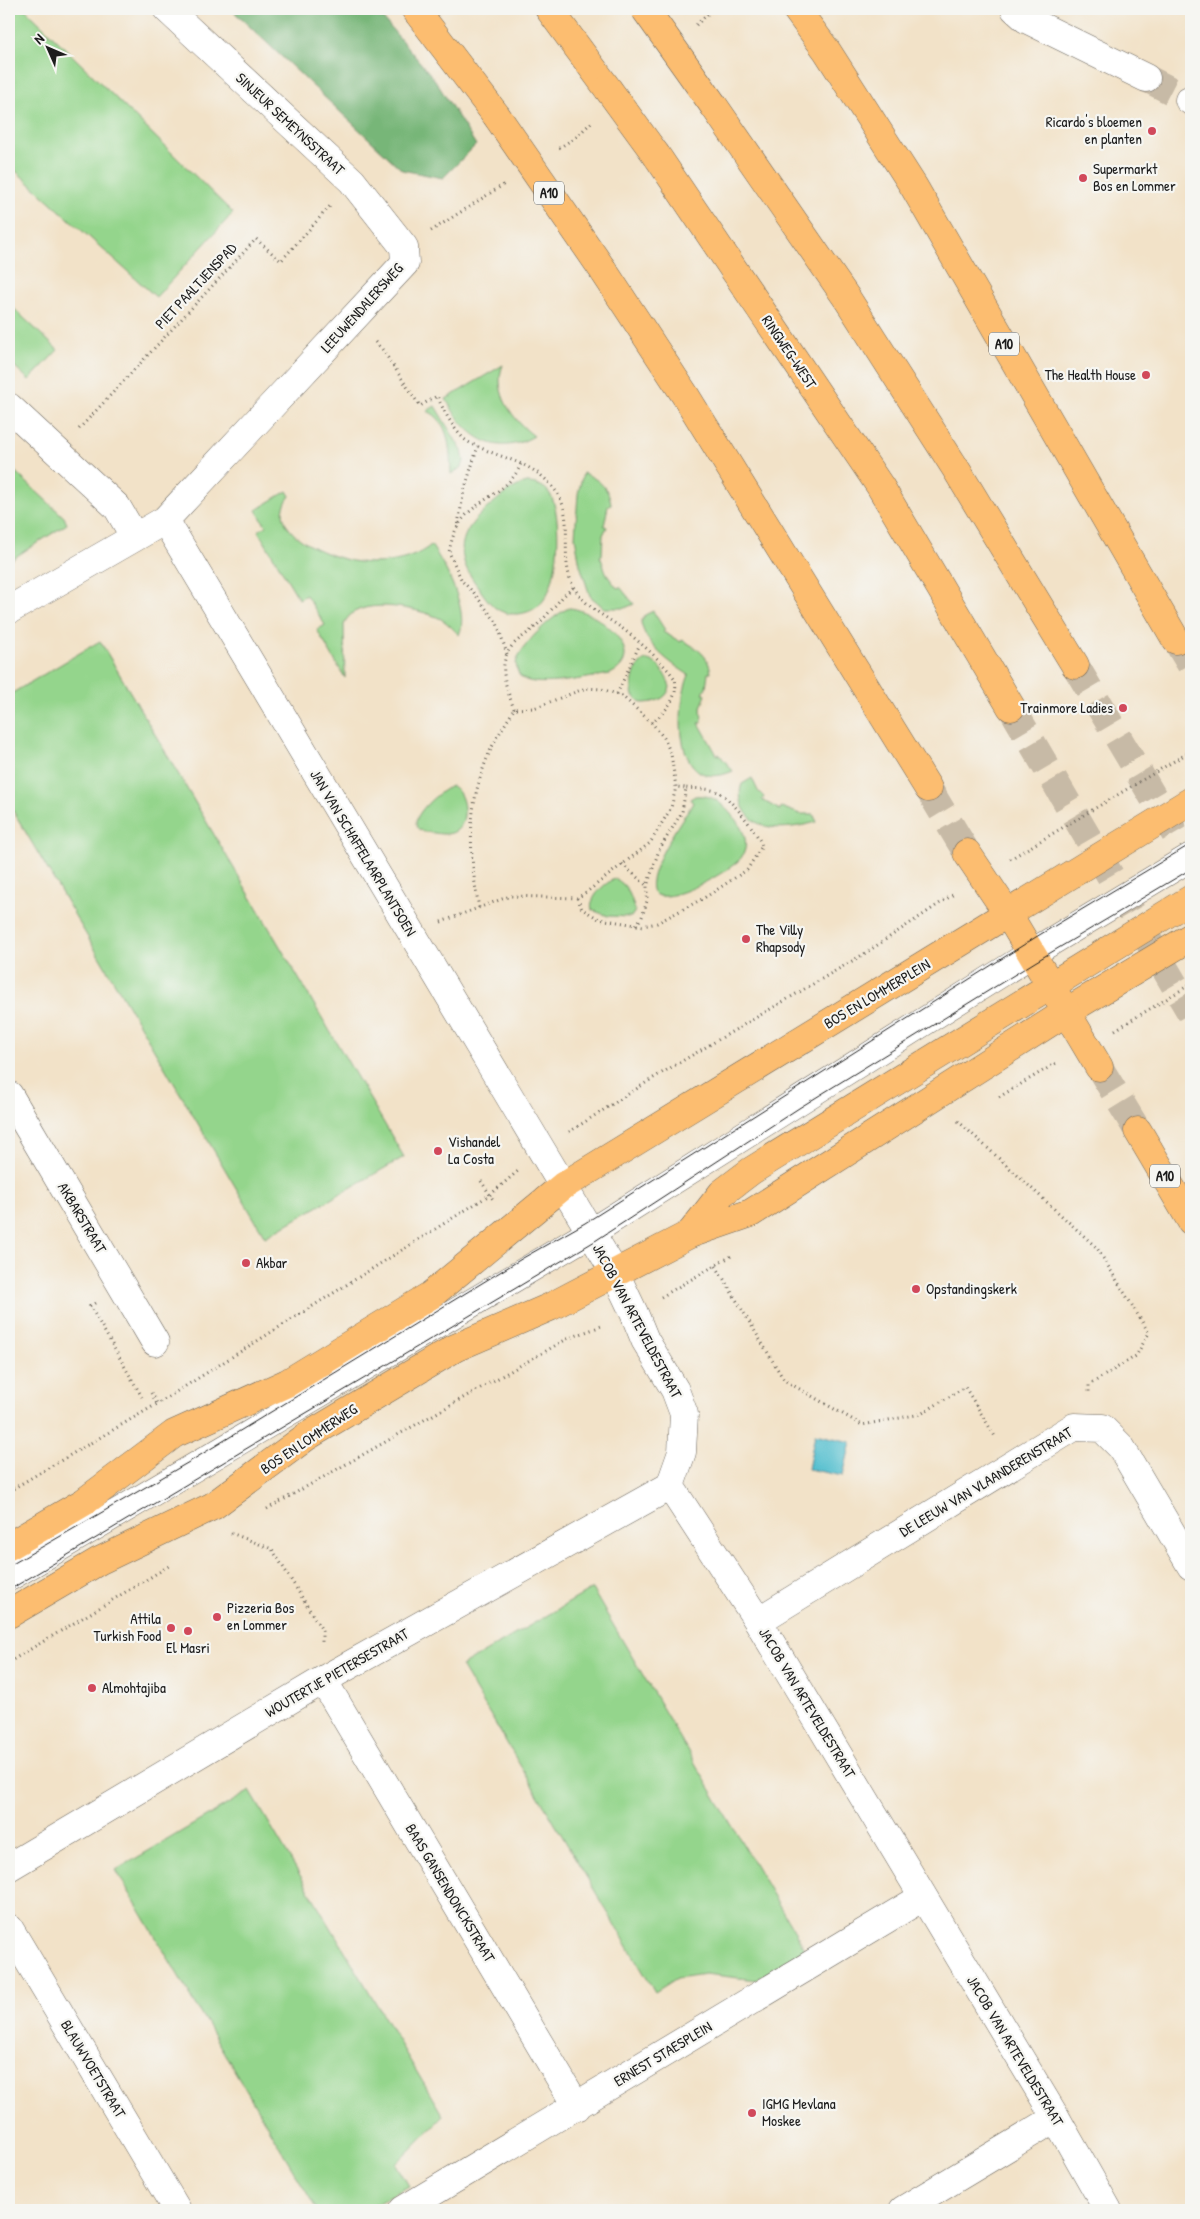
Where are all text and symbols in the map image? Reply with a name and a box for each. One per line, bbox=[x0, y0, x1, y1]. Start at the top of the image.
north arrow bbox=[22, 22, 72, 72]
text: N bbox=[29, 29, 48, 48]
street label: SINJEUR SEMEYNSSTRAAT bbox=[231, 68, 350, 180]
place label: Ricardo's bloemen en planten bbox=[1046, 111, 1142, 149]
marker: Ricardo's bloemen en planten bbox=[1146, 125, 1158, 137]
place label: Supermarkt Bos en Lommer bbox=[1093, 158, 1176, 196]
marker: Supermarkt Bos en Lommer bbox=[1077, 172, 1089, 184]
road number: A10 bbox=[534, 182, 564, 204]
street label: PIET PAALTJENSPAD bbox=[150, 237, 242, 333]
street label: LEEUWENDALERSWEG bbox=[316, 258, 408, 357]
street label: RINGWEG-WEST bbox=[757, 311, 822, 393]
road number: A10 bbox=[989, 332, 1019, 356]
place label: The Health House bbox=[1045, 364, 1136, 385]
marker: The Health House bbox=[1140, 369, 1152, 381]
place label: Trainmore Ladies bbox=[1020, 697, 1113, 718]
marker: Trainmore Ladies bbox=[1117, 702, 1129, 714]
street label: JAN VAN SCHAFFELAARPLANTSOEN bbox=[305, 766, 422, 940]
place label: The Villy Rhapsody bbox=[756, 919, 805, 957]
marker: The Villy Rhapsody bbox=[740, 933, 752, 945]
street label: BOS EN LOMMERPLEIN bbox=[820, 954, 934, 1034]
place label: Vishandel La Costa bbox=[448, 1131, 500, 1169]
marker: Vishandel La Costa bbox=[432, 1145, 444, 1157]
road number: A10 bbox=[1150, 1164, 1180, 1188]
street label: AKBARSTRAAT bbox=[53, 1178, 112, 1258]
street label: JACOB VAN ARTEVELDESTRAAT bbox=[588, 1240, 688, 1403]
place label: Akbar bbox=[256, 1252, 288, 1273]
marker: Akbar bbox=[240, 1257, 252, 1269]
place label: Opstandingskerk bbox=[926, 1278, 1017, 1299]
marker: Opstandingskerk bbox=[910, 1283, 922, 1295]
street label: BOS EN LOMMERWEG bbox=[256, 1398, 362, 1479]
street label: DE LEEUW VAN VLAANDERENSTRAAT bbox=[895, 1421, 1077, 1542]
place label: Pizzeria Bos en Lommer bbox=[227, 1597, 295, 1635]
place label: Attila Turkish Food bbox=[94, 1608, 161, 1646]
marker: Pizzeria Bos en Lommer bbox=[211, 1611, 223, 1623]
marker: Attila Turkish Food bbox=[165, 1622, 177, 1634]
street label: WOUTERTJE PIETERSESTRAAT bbox=[261, 1622, 413, 1722]
street label: JACOB VAN ARTEVELDESTRAAT bbox=[754, 1624, 861, 1783]
marker: El Masri bbox=[182, 1625, 194, 1637]
place label: El Masri bbox=[166, 1637, 210, 1658]
place label: Almohtajiba bbox=[102, 1677, 166, 1698]
marker: Almohtajiba bbox=[86, 1682, 98, 1694]
street label: BAAS GANSENDONCKSTRAAT bbox=[401, 1819, 501, 1967]
street label: JACOB VAN ARTEVELDESTRAAT bbox=[962, 1972, 1069, 2131]
street label: BLAUWVOETSTRAAT bbox=[56, 2016, 131, 2122]
street label: ERNEST STAESPLEIN bbox=[610, 2016, 716, 2091]
place label: IGMG Mevlana Moskee bbox=[762, 2093, 836, 2131]
marker: IGMG Mevlana Moskee bbox=[746, 2107, 758, 2119]

